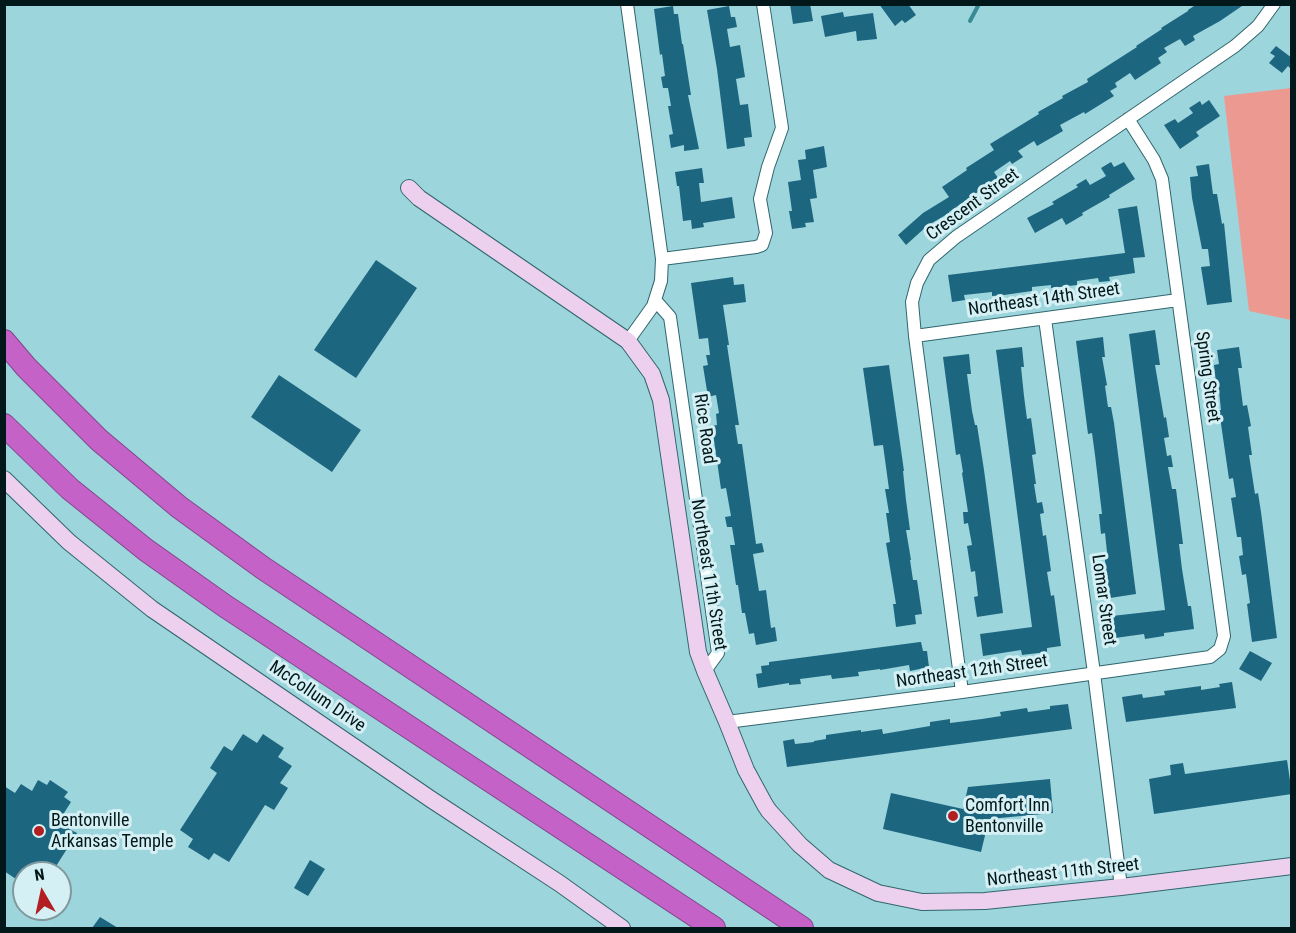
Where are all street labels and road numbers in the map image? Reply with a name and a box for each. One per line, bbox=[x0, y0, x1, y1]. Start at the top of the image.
street label: Crescent Street bbox=[922, 164, 1024, 246]
street label: Northeast 14th Street bbox=[967, 279, 1121, 321]
street label: Spring Street bbox=[1190, 330, 1224, 424]
street label: Rice Road bbox=[688, 392, 720, 466]
street label: Northeast 11th Street bbox=[685, 498, 731, 652]
street label: Lomar Street bbox=[1086, 553, 1120, 647]
street label: Northeast 12th Street bbox=[895, 651, 1049, 693]
street label: McCollum Drive bbox=[265, 657, 369, 737]
street label: Northeast 11th Street bbox=[986, 854, 1140, 892]

